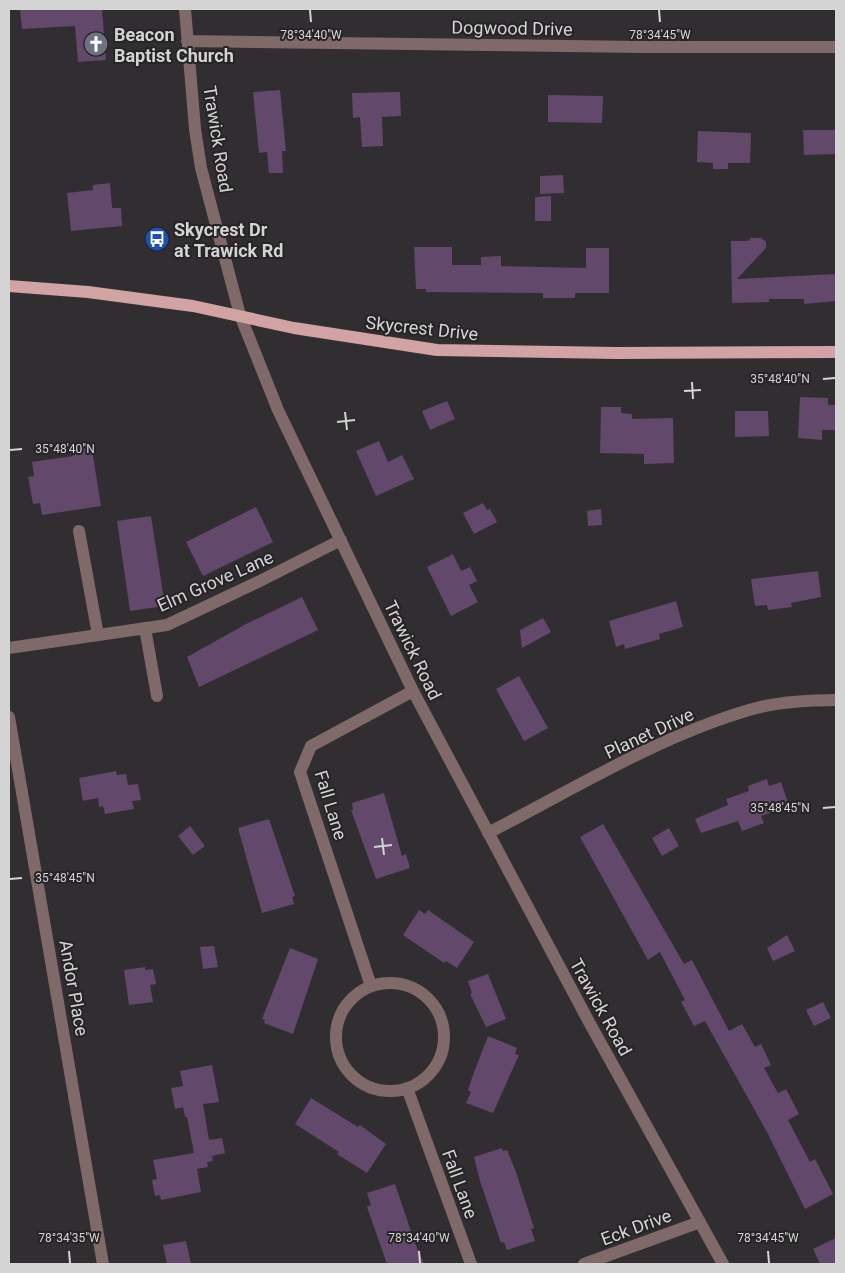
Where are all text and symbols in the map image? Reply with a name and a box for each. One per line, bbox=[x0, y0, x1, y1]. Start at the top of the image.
street label: Dogwood Drive bbox=[451, 16, 573, 40]
place label: Beacon Baptist Church bbox=[114, 24, 234, 66]
text: 78°34'40"W bbox=[280, 28, 342, 42]
text: 78°34'45"W bbox=[629, 28, 691, 42]
church icon: Beacon Baptist Church bbox=[83, 31, 109, 57]
street label: Trawick Road bbox=[199, 84, 237, 194]
place label: Skycrest Dr at Trawick Rd bbox=[174, 219, 283, 261]
bus stop icon: Skycrest Dr at Trawick Rd bbox=[144, 226, 170, 252]
street label: Skycrest Drive bbox=[365, 312, 479, 344]
text: 35°48'40"N bbox=[750, 372, 810, 386]
text: 35°48'40"N bbox=[35, 442, 95, 456]
street label: Elm Grove Lane bbox=[154, 546, 276, 616]
street label: Trawick Road bbox=[380, 597, 446, 703]
street label: Planet Drive bbox=[601, 703, 697, 763]
street label: Fall Lane bbox=[310, 768, 352, 842]
text: 35°48'45"N bbox=[750, 801, 810, 815]
text: 35°48'45"N bbox=[35, 871, 95, 885]
street label: Andor Place bbox=[55, 938, 93, 1038]
street label: Trawick Road bbox=[566, 955, 636, 1059]
street label: Fall Lane bbox=[438, 1147, 482, 1221]
street label: Eck Drive bbox=[598, 1205, 674, 1249]
text: 78°34'35"W bbox=[38, 1231, 100, 1245]
text: 78°34'40"W bbox=[388, 1231, 450, 1245]
text: 78°34'45"W bbox=[737, 1231, 799, 1245]

